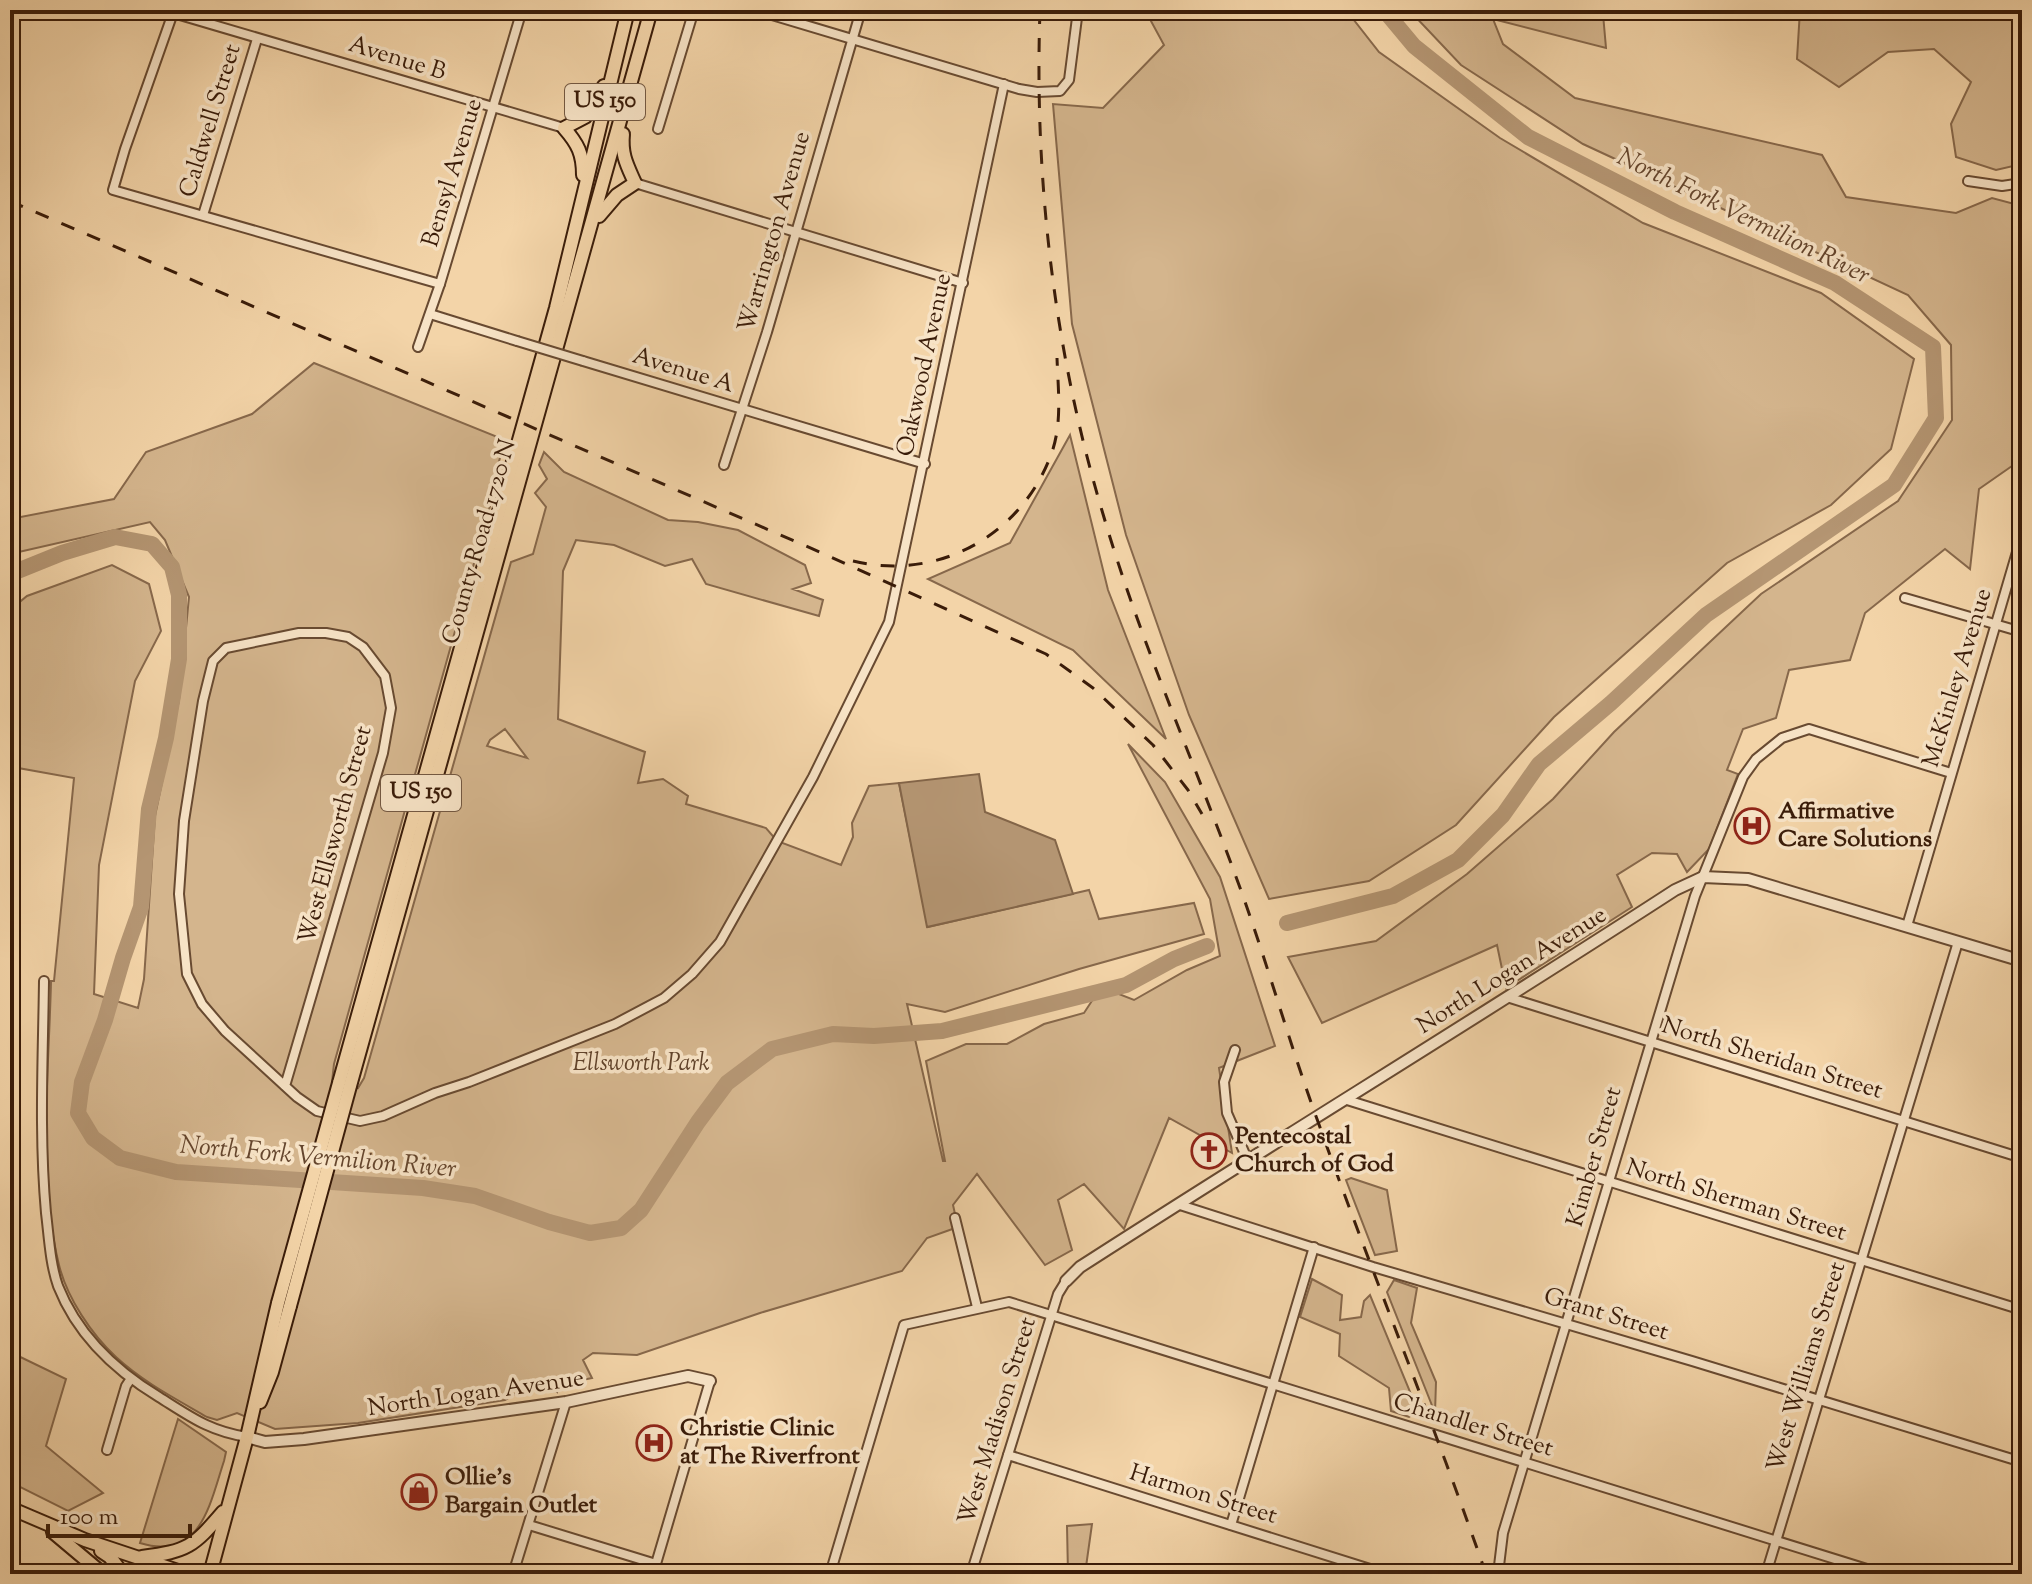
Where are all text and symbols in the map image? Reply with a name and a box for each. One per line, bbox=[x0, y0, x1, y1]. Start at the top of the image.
street label: Avenue B bbox=[344, 28, 450, 90]
street label: Caldwell Street bbox=[172, 40, 250, 202]
road number: US 150 bbox=[565, 84, 645, 120]
street label: Bensyl Avenue bbox=[414, 95, 492, 251]
street label: Warrington Avenue bbox=[730, 128, 820, 336]
water label: North Fork Vermilion River bbox=[1610, 140, 1876, 294]
street label: Oakwood Avenue bbox=[889, 270, 961, 460]
street label: Avenue A bbox=[628, 339, 739, 403]
street label: County Road 1720 N bbox=[434, 435, 526, 649]
street label: McKinley Avenue bbox=[1915, 584, 2001, 772]
street label: West Ellsworth Street bbox=[291, 722, 381, 948]
road number: US 150 bbox=[381, 775, 461, 811]
place label: Affirmative Care Solutions bbox=[1778, 795, 1932, 857]
hospital icon: Affirmative Care Solutions bbox=[1733, 807, 1771, 845]
street label: North Logan Avenue bbox=[1410, 899, 1614, 1043]
street label: North Sheridan Street bbox=[1657, 1009, 1887, 1109]
park label: Ellsworth Park bbox=[573, 1047, 710, 1081]
street label: Kimber Street bbox=[1559, 1083, 1631, 1231]
place label: Pentecostal Church of God bbox=[1235, 1120, 1394, 1182]
water label: North Fork Vermilion River bbox=[178, 1127, 458, 1189]
church icon: Pentecostal Church of God bbox=[1190, 1132, 1228, 1170]
street label: North Sherman Street bbox=[1622, 1151, 1850, 1251]
street label: West Williams Street bbox=[1759, 1258, 1855, 1476]
street label: Grant Street bbox=[1539, 1280, 1673, 1350]
street label: West Madison Street bbox=[950, 1313, 1046, 1529]
street label: North Logan Avenue bbox=[366, 1362, 586, 1426]
street label: Chandler Street bbox=[1389, 1386, 1557, 1466]
place label: Christie Clinic at The Riverfront bbox=[680, 1412, 860, 1474]
hospital icon: Christie Clinic at The Riverfront bbox=[635, 1424, 673, 1462]
street label: Harmon Street bbox=[1125, 1456, 1281, 1534]
place label: Ollie's Bargain Outlet bbox=[445, 1461, 598, 1523]
shop icon: Ollie's Bargain Outlet bbox=[400, 1473, 438, 1511]
scale bar bbox=[48, 1488, 190, 1538]
text: 100 m bbox=[60, 1501, 118, 1535]

